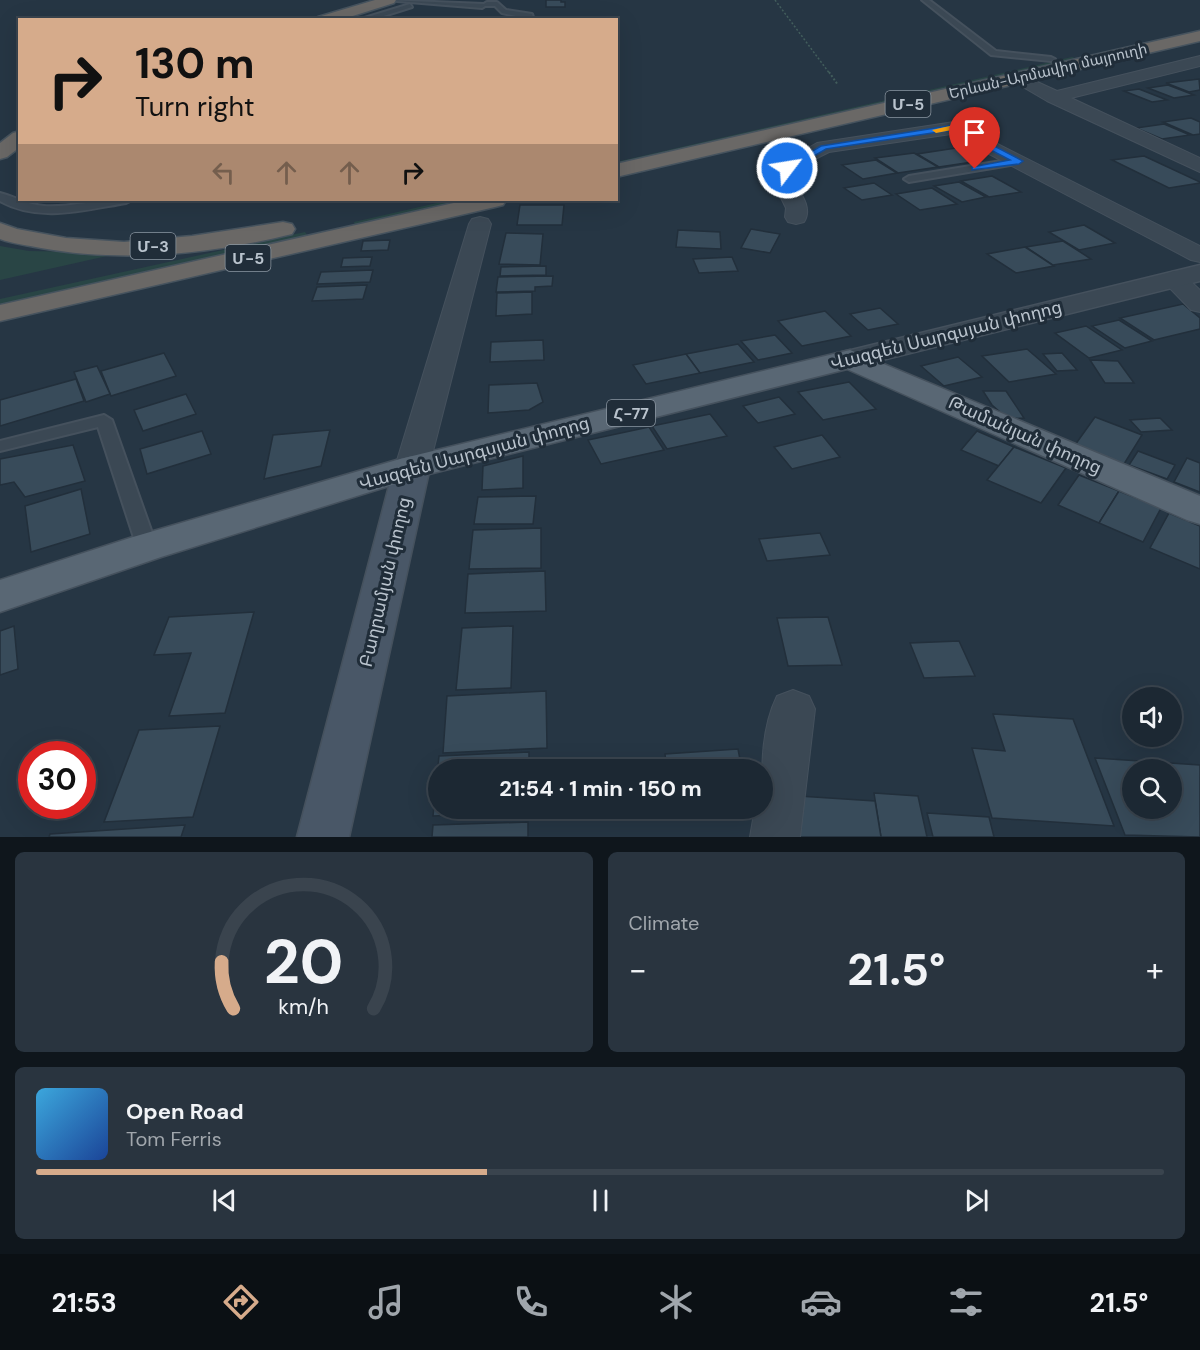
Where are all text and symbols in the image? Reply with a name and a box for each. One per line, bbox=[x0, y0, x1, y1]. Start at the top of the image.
text: 130 m bbox=[135, 36, 255, 91]
street label: Երևան-Արմավիր մայրուղի bbox=[947, 38, 1149, 104]
icon: right bbox=[36, 42, 114, 120]
text: Turn right bbox=[135, 89, 255, 124]
road number: Մ-5 bbox=[886, 91, 930, 117]
pin bbox=[949, 107, 1000, 169]
icon: arrive bbox=[958, 116, 991, 149]
position arrow bbox=[755, 136, 819, 200]
icon: left bbox=[207, 156, 240, 189]
icon: ahead bbox=[270, 156, 303, 189]
icon: ahead bbox=[333, 156, 366, 189]
icon: right bbox=[396, 156, 429, 189]
road number: Մ-3 bbox=[130, 233, 176, 259]
road number: Մ-5 bbox=[226, 245, 270, 271]
street label: Վազգեն Սարգսյան փողոց bbox=[828, 295, 1064, 375]
street label: Թամանյան փողոց bbox=[944, 390, 1106, 480]
road number: Հ-77 bbox=[607, 400, 655, 426]
street label: Վազգեն Սարգսյան փողոց bbox=[356, 411, 592, 495]
street label: Բաղրամյան փողոց bbox=[354, 495, 416, 669]
map controls bbox=[1122, 687, 1182, 819]
button: sound bbox=[1122, 687, 1182, 747]
speed limit sign: 30 bbox=[18, 741, 96, 819]
button: search bbox=[1122, 759, 1182, 819]
text: 21:54 · 1 min · 150 m bbox=[499, 774, 702, 803]
text: Climate bbox=[629, 910, 699, 936]
text: 20 bbox=[264, 921, 344, 1002]
text: 21.5° bbox=[847, 940, 945, 999]
text: − bbox=[629, 948, 647, 991]
text: + bbox=[1146, 948, 1164, 991]
text: km/h bbox=[278, 993, 329, 1021]
text: Open Road bbox=[126, 1097, 244, 1126]
text: Tom Ferris bbox=[126, 1126, 222, 1152]
icon: previous bbox=[208, 1184, 241, 1217]
icon: pause bbox=[584, 1184, 617, 1217]
icon: next bbox=[960, 1184, 993, 1217]
icon: directions bbox=[220, 1281, 262, 1323]
icon: music bbox=[365, 1281, 407, 1323]
icon: phone bbox=[510, 1281, 552, 1323]
icon: climate bbox=[655, 1281, 697, 1323]
icon: car bbox=[800, 1281, 842, 1323]
icon: filters bbox=[945, 1281, 987, 1323]
text: 21:53 bbox=[51, 1285, 117, 1320]
text: 21.5° bbox=[1090, 1285, 1148, 1320]

